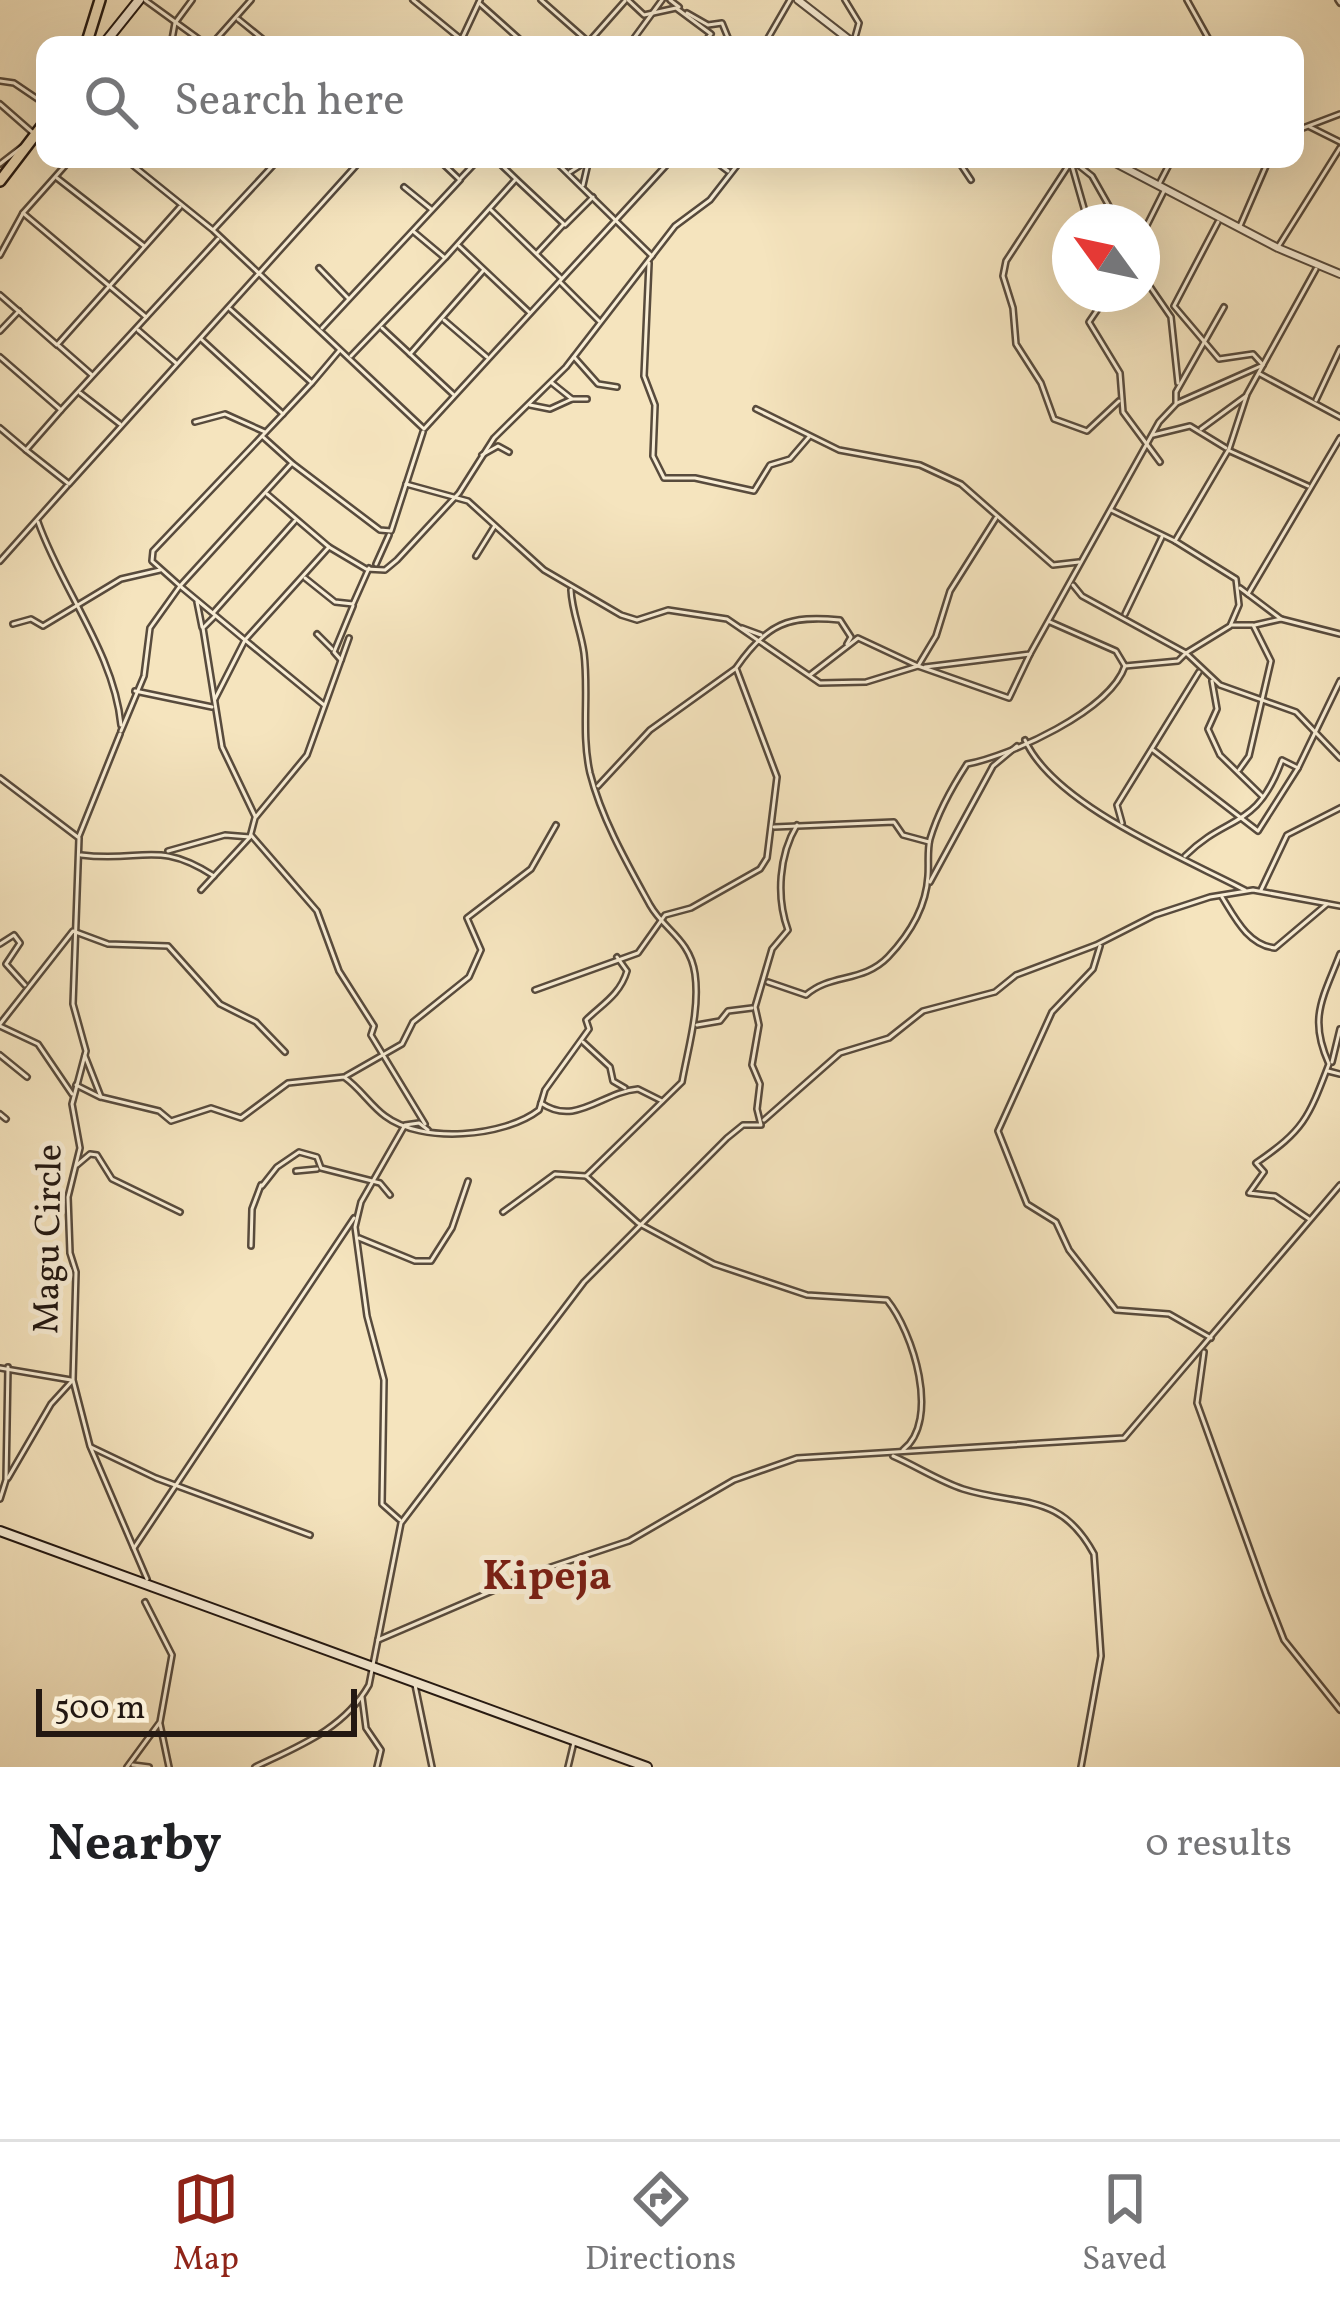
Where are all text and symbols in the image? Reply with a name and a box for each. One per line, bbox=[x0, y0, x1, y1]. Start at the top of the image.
search box bbox=[36, 36, 1304, 168]
icon: search bbox=[78, 69, 144, 135]
text: Search here bbox=[174, 71, 405, 134]
north arrow bbox=[1052, 204, 1160, 312]
street label: Magu Circle bbox=[23, 1144, 77, 1334]
district label: Kipeja bbox=[482, 1549, 612, 1608]
scale bar bbox=[36, 1683, 357, 1736]
text: 500 m bbox=[54, 1687, 145, 1733]
text: Nearby bbox=[48, 1810, 222, 1881]
text: 0 results bbox=[1145, 1818, 1292, 1872]
tab: Map bbox=[173, 2166, 239, 2284]
tab: Directions bbox=[585, 2166, 736, 2284]
tab: Saved bbox=[1082, 2166, 1167, 2284]

